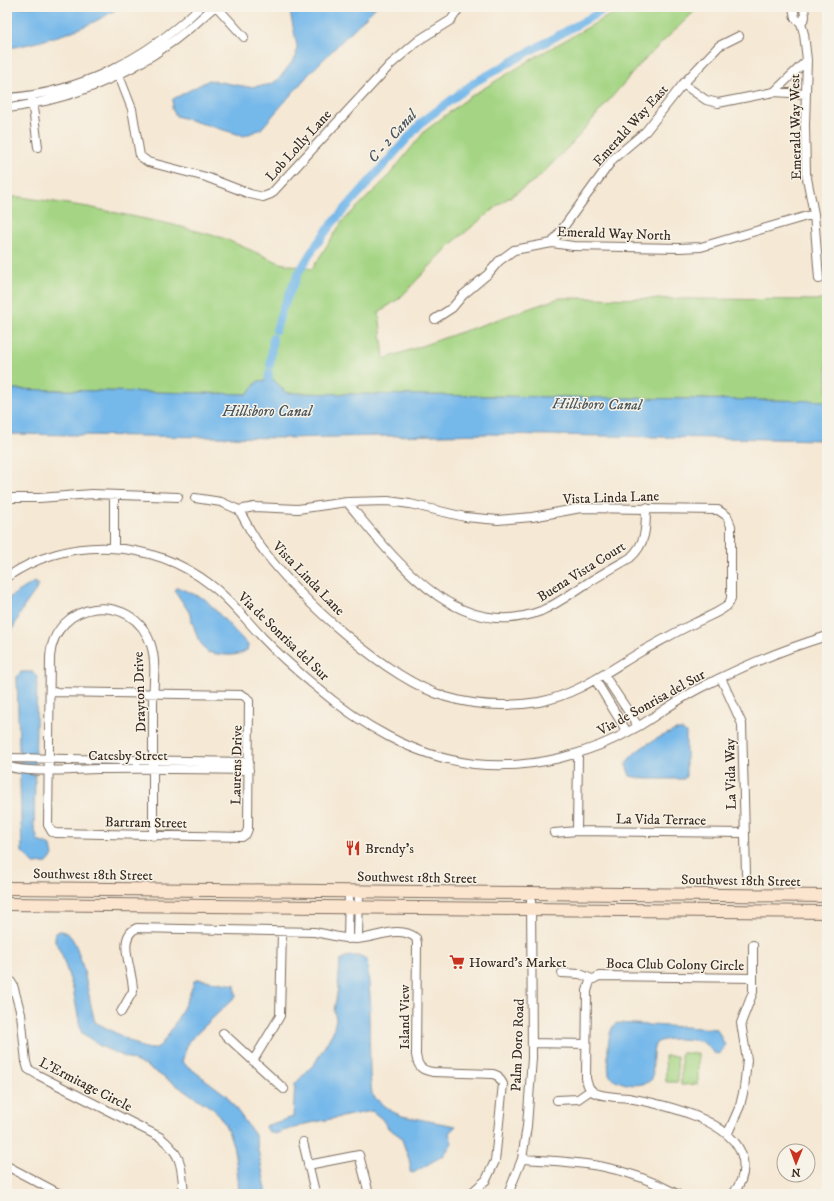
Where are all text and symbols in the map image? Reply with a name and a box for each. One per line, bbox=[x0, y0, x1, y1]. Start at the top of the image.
street label: Emerald Way West bbox=[786, 73, 806, 180]
street label: Emerald Way East bbox=[589, 81, 673, 170]
water label: C - 2 Canal bbox=[364, 104, 423, 167]
street label: Lob Lolly Lane bbox=[262, 106, 336, 185]
street label: Emerald Way North bbox=[557, 223, 672, 245]
water label: Hillsboro Canal bbox=[551, 394, 644, 415]
water label: Hillsboro Canal bbox=[221, 402, 314, 421]
street label: Vista Linda Lane bbox=[562, 487, 660, 509]
street label: Vista Linda Lane bbox=[268, 537, 348, 620]
street label: Buena Vista Court bbox=[534, 537, 629, 606]
street label: Via de Sonrisa del Sur bbox=[233, 588, 333, 686]
street label: Drayton Drive bbox=[130, 651, 150, 733]
street label: Via de Sonrisa del Sur bbox=[594, 665, 709, 740]
street label: Laurens Drive bbox=[227, 725, 247, 805]
street label: La Vida Way bbox=[721, 738, 741, 810]
street label: Catesby Street bbox=[88, 747, 168, 765]
street label: La Vida Terrace bbox=[616, 810, 707, 830]
street label: Bartram Street bbox=[105, 813, 188, 833]
restaurant icon: Brendy's bbox=[344, 839, 362, 857]
place label: Brendy's bbox=[365, 840, 414, 858]
street label: Southwest 18th Street bbox=[33, 865, 153, 885]
street label: Southwest 18th Street bbox=[357, 868, 477, 888]
street label: Southwest 18th Street bbox=[681, 871, 801, 891]
supermarket icon: Howard's Market bbox=[448, 953, 466, 971]
place label: Howard's Market bbox=[469, 954, 567, 972]
street label: Boca Club Colony Circle bbox=[606, 955, 744, 975]
street label: Island View bbox=[396, 984, 414, 1049]
street label: Palm Doro Road bbox=[507, 998, 529, 1092]
street label: L'Ermitage Circle bbox=[36, 1054, 135, 1116]
north arrow bbox=[776, 1143, 816, 1183]
text: N bbox=[791, 1165, 800, 1179]

